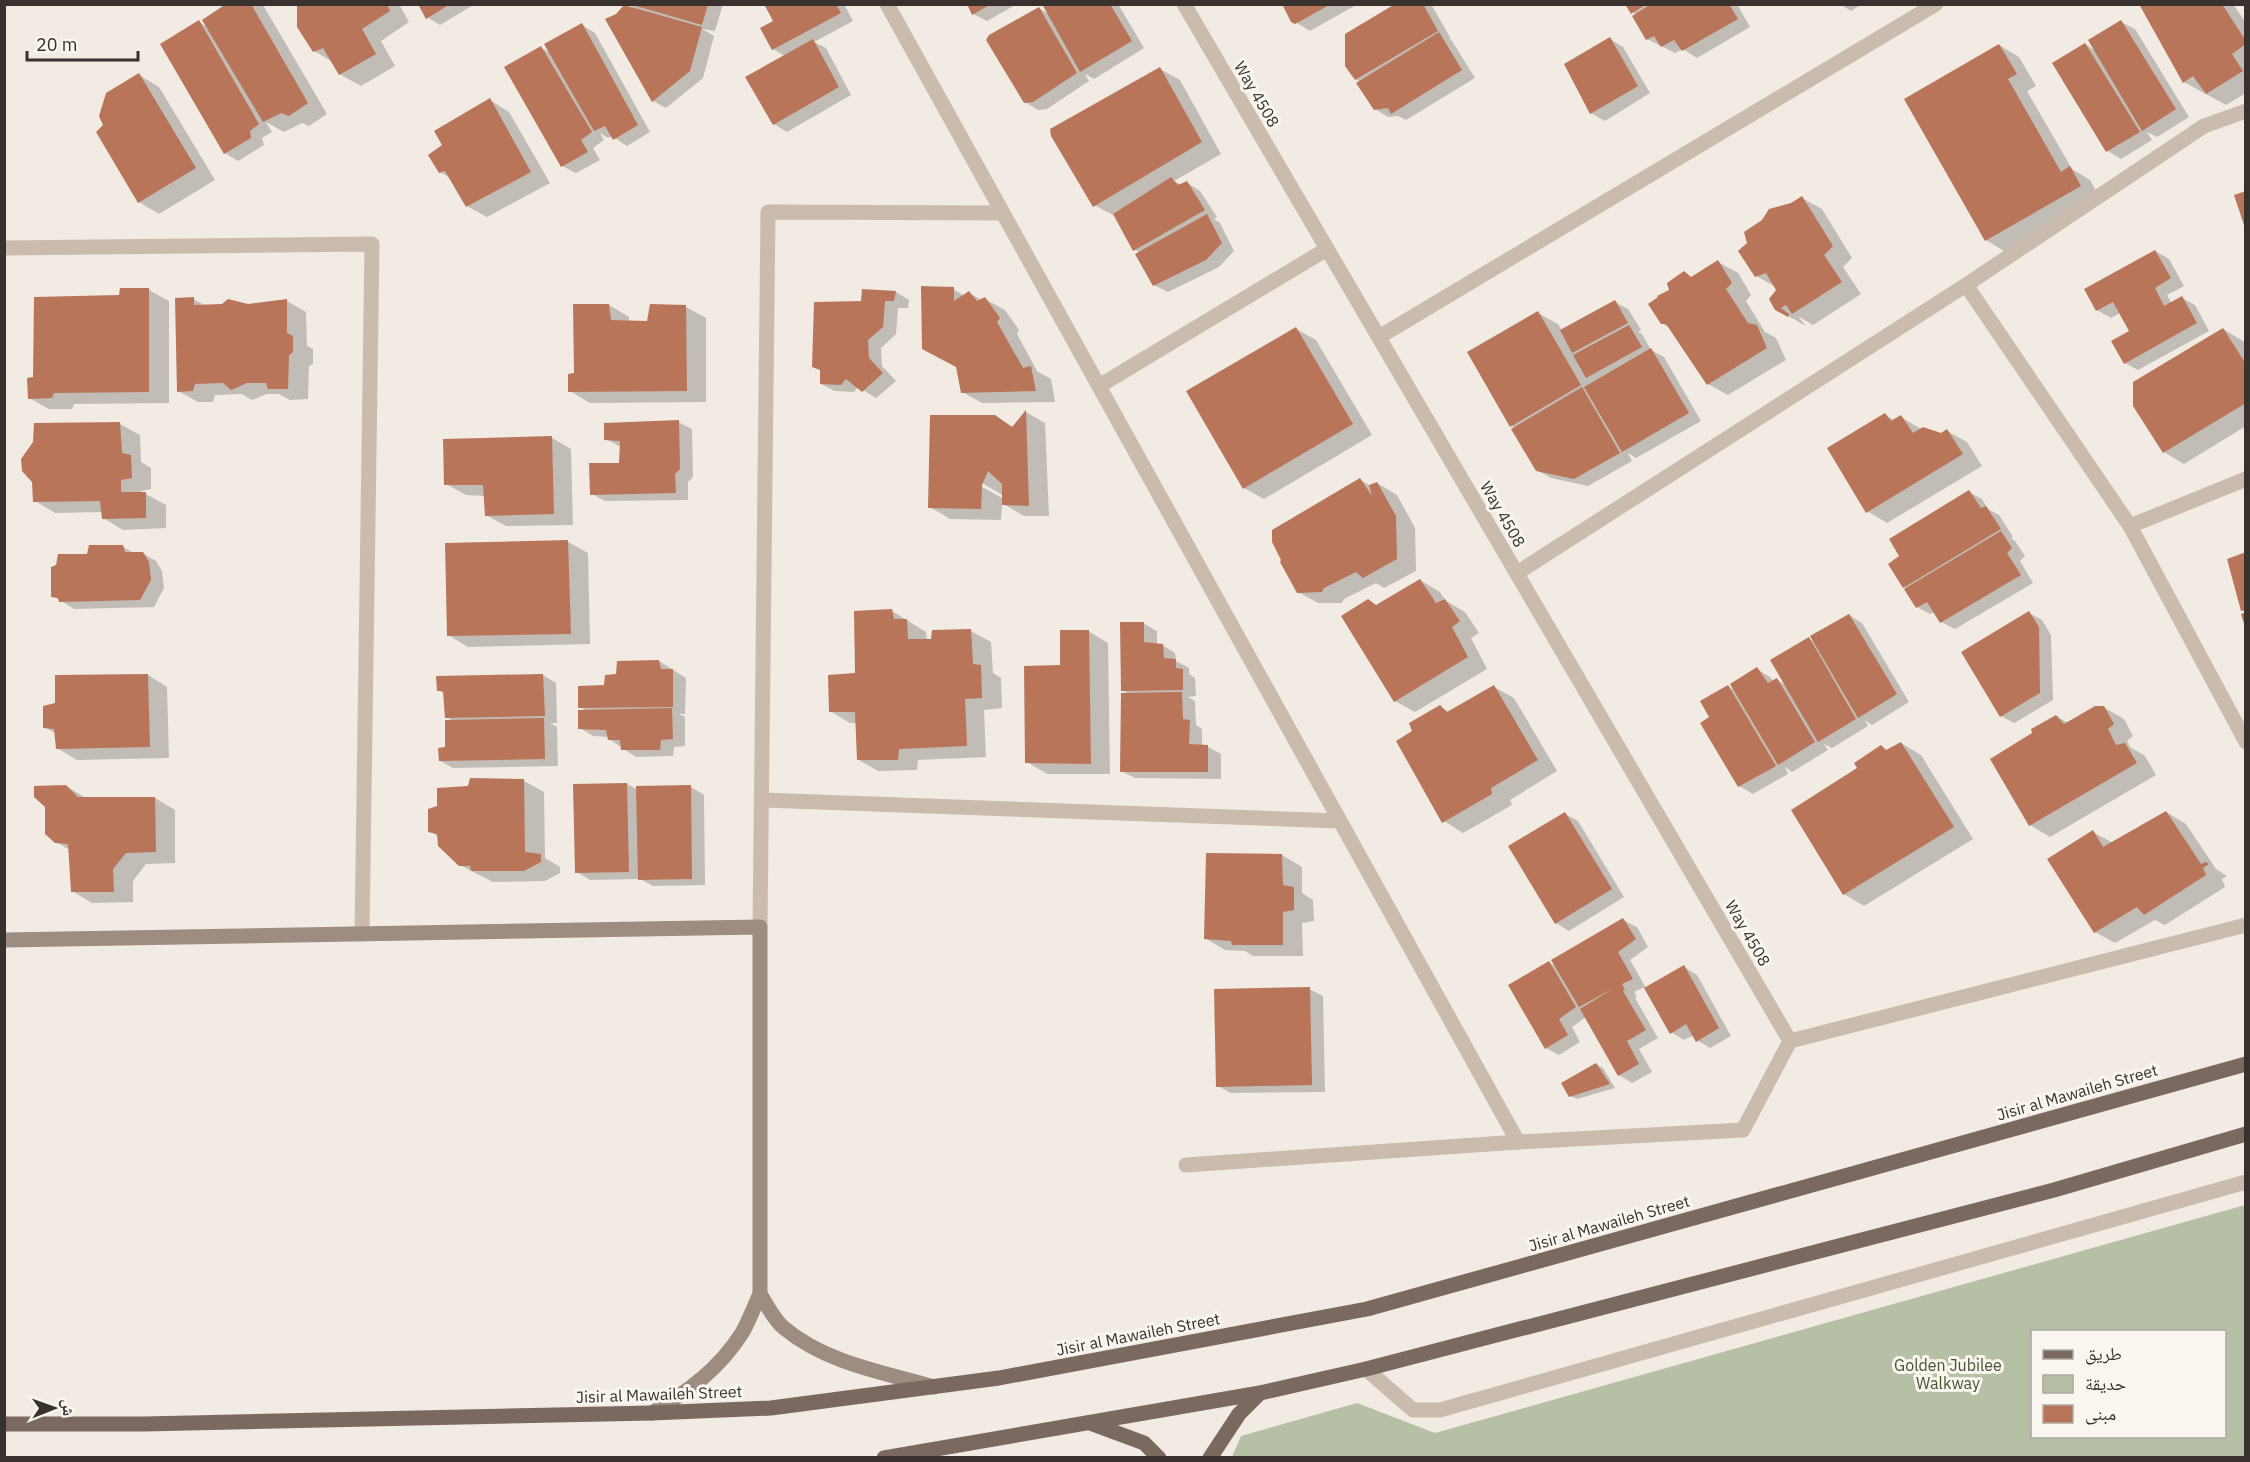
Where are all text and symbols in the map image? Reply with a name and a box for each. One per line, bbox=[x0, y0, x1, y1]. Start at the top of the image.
scale bar bbox=[27, 24, 138, 62]
text: 20 m bbox=[36, 33, 78, 56]
street label: Way 4508 bbox=[1230, 58, 1284, 130]
street label: Way 4508 bbox=[1476, 478, 1530, 550]
street label: Way 4508 bbox=[1721, 897, 1775, 969]
street label: Jisir al Mawaileh Street bbox=[1994, 1059, 2160, 1125]
street label: Jisir al Mawaileh Street bbox=[1526, 1190, 1692, 1256]
street label: Jisir al Mawaileh Street bbox=[1054, 1308, 1222, 1360]
legend bbox=[2031, 1330, 2226, 1438]
text: طريق bbox=[2085, 1342, 2122, 1365]
park label: Golden Jubilee Walkway bbox=[1894, 1355, 2002, 1393]
text: حديقة bbox=[2085, 1372, 2126, 1395]
north arrow bbox=[24, 1378, 84, 1438]
street label: Jisir al Mawaileh Street bbox=[576, 1381, 742, 1407]
text: ش bbox=[59, 1399, 79, 1416]
text: مبنى bbox=[2085, 1402, 2116, 1425]

